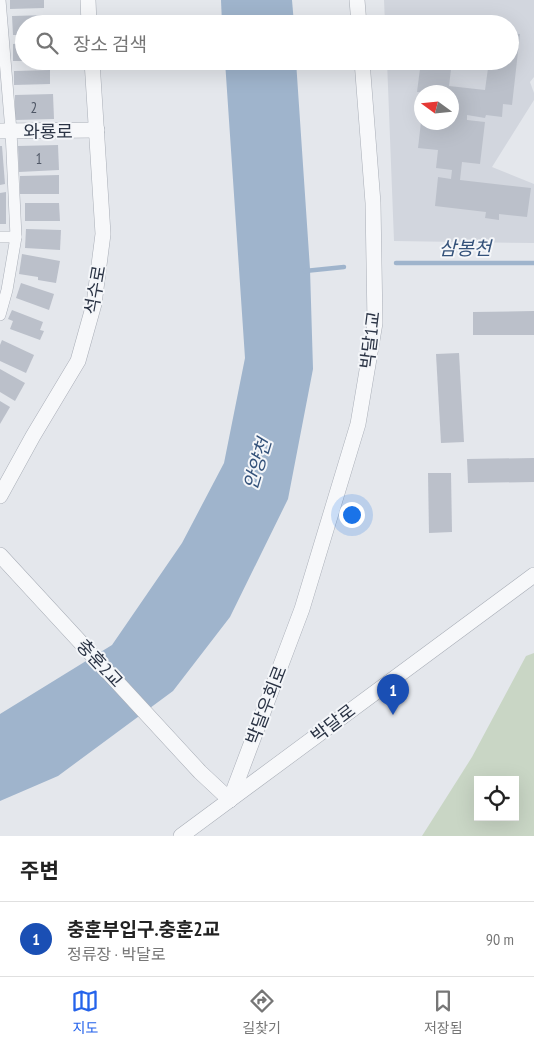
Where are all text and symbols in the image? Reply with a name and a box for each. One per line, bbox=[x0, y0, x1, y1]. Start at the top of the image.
search box bbox=[15, 15, 519, 70]
icon: search bbox=[33, 29, 61, 57]
text: 장소 검색 bbox=[73, 32, 147, 56]
north arrow bbox=[414, 85, 459, 130]
house number: 2 bbox=[31, 98, 37, 117]
street label: 와룡로 bbox=[23, 120, 73, 143]
house number: 1 bbox=[36, 149, 42, 168]
water label: 삼봉천 bbox=[439, 236, 493, 260]
street label: 석수로 bbox=[79, 264, 111, 316]
street label: 박달1교 bbox=[355, 310, 385, 370]
water label: 안양천 bbox=[238, 434, 277, 493]
your location bbox=[339, 502, 365, 528]
street label: 충훈2교 bbox=[72, 634, 128, 692]
street label: 박달우회로 bbox=[240, 662, 292, 748]
pin: 1 bbox=[377, 674, 409, 715]
street label: 박달로 bbox=[306, 699, 360, 747]
map controls bbox=[474, 776, 519, 821]
button: locate bbox=[474, 776, 519, 821]
text: 주변 bbox=[20, 857, 59, 884]
text: 충훈부입구.충훈2교 bbox=[67, 917, 220, 941]
text: 1 bbox=[32, 929, 40, 949]
text: 90 m bbox=[486, 929, 514, 949]
text: 정류장 · 박달로 bbox=[67, 944, 166, 964]
tab: 지도 bbox=[71, 987, 99, 1037]
tab: 길찾기 bbox=[242, 987, 281, 1037]
tab: 저장됨 bbox=[424, 987, 463, 1037]

